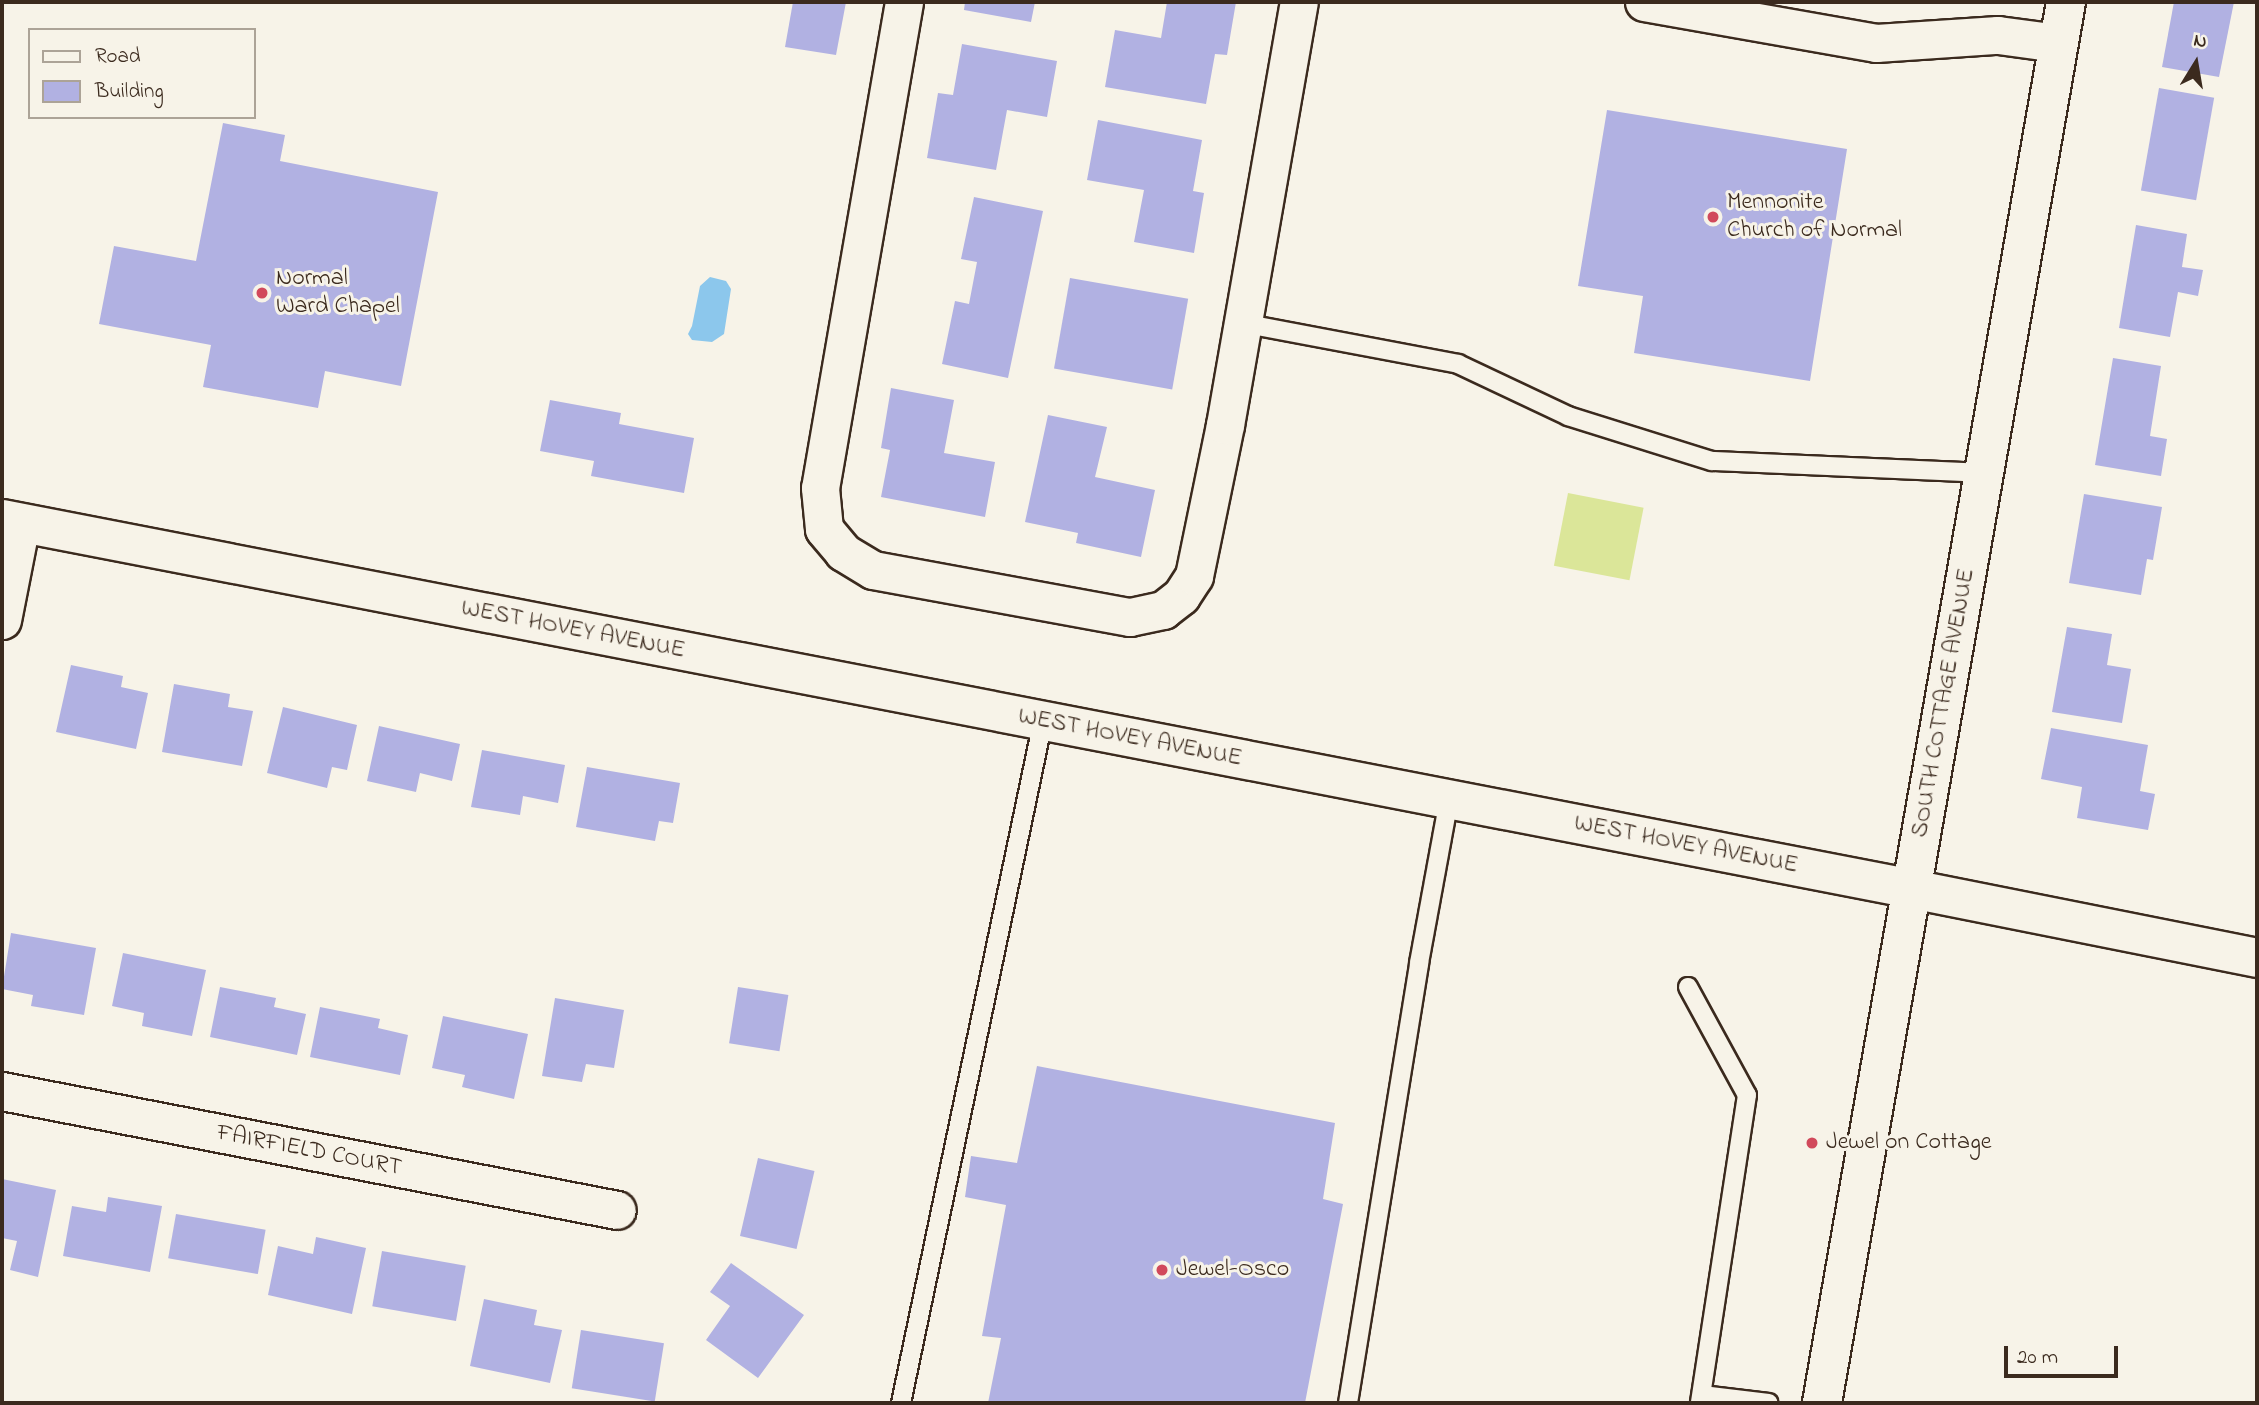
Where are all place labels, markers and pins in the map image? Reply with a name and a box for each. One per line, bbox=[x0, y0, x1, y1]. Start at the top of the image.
place label: Mennonite Church of Normal bbox=[1727, 189, 1902, 245]
marker: Mennonite Church of Normal bbox=[1705, 209, 1721, 225]
place label: Normal Ward Chapel bbox=[276, 265, 400, 321]
marker: Normal Ward Chapel bbox=[254, 285, 270, 301]
place label: Jewel on Cottage bbox=[1826, 1129, 1992, 1157]
marker: Jewel on Cottage bbox=[1804, 1135, 1820, 1151]
place label: Jewel-Osco bbox=[1176, 1256, 1289, 1284]
marker: Jewel-Osco bbox=[1154, 1262, 1170, 1278]

